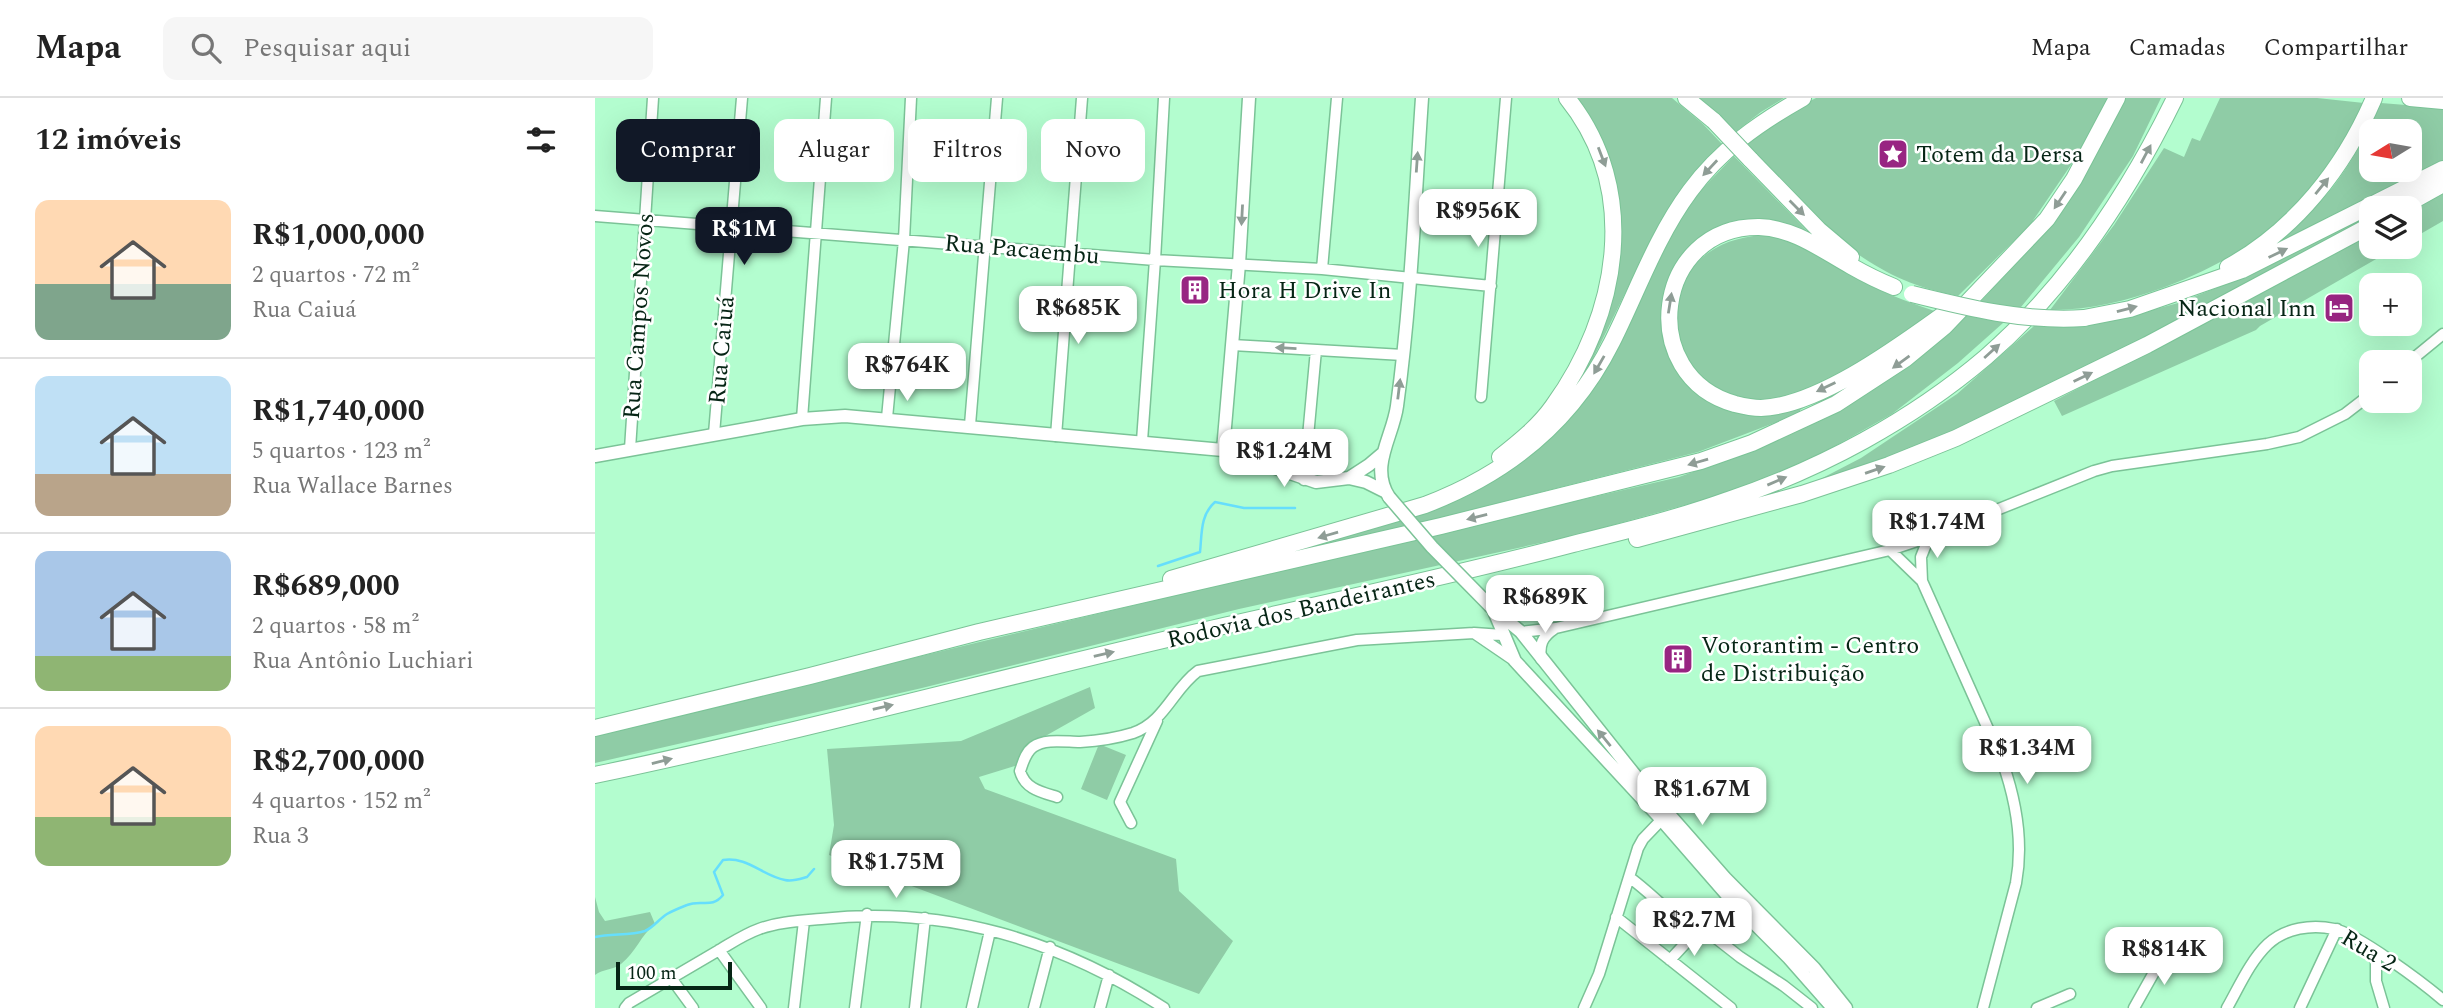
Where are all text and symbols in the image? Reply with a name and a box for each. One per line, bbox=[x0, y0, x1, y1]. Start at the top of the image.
search box bbox=[163, 17, 653, 80]
text: Mapa bbox=[35, 23, 121, 73]
text: Pesquisar aqui bbox=[243, 28, 411, 68]
icon: search bbox=[187, 29, 225, 67]
text: Mapa bbox=[2031, 30, 2091, 66]
text: Camadas bbox=[2129, 30, 2226, 66]
text: Compartilhar bbox=[2264, 30, 2408, 66]
text: 12 imóveis bbox=[35, 117, 182, 163]
chip: Comprar bbox=[616, 119, 760, 182]
chip: Alugar bbox=[774, 119, 894, 182]
chip: Filtros bbox=[908, 119, 1027, 182]
chip: Novo bbox=[1041, 119, 1145, 182]
north arrow bbox=[2359, 119, 2422, 182]
map controls bbox=[2359, 119, 2422, 413]
icon: filters bbox=[522, 121, 560, 159]
place icon: Totem da Dersa bbox=[1876, 137, 1910, 171]
place label: Totem da Dersa bbox=[1916, 137, 2084, 173]
one-way arrow bbox=[2141, 144, 2152, 164]
one-way arrow bbox=[1596, 146, 1607, 167]
one-way arrow bbox=[1412, 151, 1423, 173]
one-way arrow bbox=[1702, 159, 1718, 177]
one-way arrow bbox=[2315, 177, 2330, 195]
pin: R$956K bbox=[1421, 190, 1535, 249]
one-way arrow bbox=[2053, 190, 2066, 210]
text: R$956K bbox=[1435, 194, 1521, 229]
button: layers bbox=[2359, 196, 2422, 259]
one-way arrow bbox=[1788, 199, 1805, 216]
one-way arrow bbox=[1236, 204, 1247, 226]
pin: R$1M bbox=[703, 208, 785, 267]
text: R$1,000,000 bbox=[252, 212, 425, 258]
street label: Rua Campos Novos bbox=[614, 212, 664, 421]
text: R$1M bbox=[711, 212, 777, 247]
street label: Rua Pacaembu bbox=[943, 225, 1101, 275]
icon: home bbox=[91, 228, 175, 312]
one-way arrow bbox=[2268, 247, 2288, 259]
text: 2 quartos · 72 m² bbox=[252, 258, 419, 293]
building icon: Hora H Drive In bbox=[1178, 273, 1212, 307]
place label: Hora H Drive In bbox=[1218, 273, 1391, 309]
button: + bbox=[2359, 273, 2422, 336]
pin: R$685K bbox=[1021, 286, 1135, 346]
text: R$685K bbox=[1035, 291, 1121, 326]
place label: Nacional Inn bbox=[2178, 291, 2316, 327]
hotel icon: Nacional Inn bbox=[2322, 291, 2356, 325]
one-way arrow bbox=[1665, 292, 1676, 314]
text: Rua Caiuá bbox=[252, 293, 356, 328]
street label: Rua Caiuá bbox=[699, 294, 745, 406]
one-way arrow bbox=[2116, 303, 2138, 314]
one-way arrow bbox=[1275, 343, 1297, 354]
one-way arrow bbox=[1983, 343, 2001, 359]
pin: R$764K bbox=[850, 344, 964, 403]
text: R$764K bbox=[864, 348, 950, 383]
button: − bbox=[2359, 350, 2422, 413]
one-way arrow bbox=[1892, 354, 1910, 368]
one-way arrow bbox=[1593, 355, 1605, 375]
one-way arrow bbox=[2073, 372, 2093, 383]
one-way arrow bbox=[1394, 378, 1405, 400]
one-way arrow bbox=[1816, 381, 1836, 393]
text: R$1,740,000 bbox=[252, 388, 425, 434]
icon: home bbox=[91, 404, 175, 488]
pin: R$1.24M bbox=[1219, 430, 1349, 489]
text: 5 quartos · 123 m² bbox=[252, 434, 430, 469]
text: R$1.24M bbox=[1235, 434, 1333, 469]
one-way arrow bbox=[1687, 457, 1708, 467]
one-way arrow bbox=[1865, 464, 1886, 475]
text: Rua Wallace Barnes bbox=[252, 469, 453, 504]
one-way arrow bbox=[1767, 475, 1787, 487]
pin: R$1.74M bbox=[1872, 500, 2002, 560]
text: R$1.74M bbox=[1888, 505, 1986, 540]
one-way arrow bbox=[1466, 512, 1488, 523]
one-way arrow bbox=[1317, 530, 1338, 540]
street label: Rodovia dos Bandeirantes bbox=[1163, 562, 1439, 658]
text: R$689,000 bbox=[252, 563, 400, 609]
pin: R$689K bbox=[1488, 575, 1602, 635]
icon: home bbox=[91, 579, 175, 663]
text: R$689K bbox=[1502, 580, 1588, 615]
text: 2 quartos · 58 m² bbox=[252, 609, 419, 644]
place label: Votorantim - Centro de Distribuição bbox=[1701, 628, 1919, 692]
building icon: Votorantim - Centro de Distribuição bbox=[1661, 642, 1695, 676]
text: Rua Antônio Luchiari bbox=[252, 644, 473, 679]
one-way arrow bbox=[1093, 648, 1115, 659]
one-way arrow bbox=[872, 701, 894, 712]
pin: R$1.34M bbox=[1962, 726, 2092, 786]
one-way arrow bbox=[1597, 730, 1612, 748]
text: R$1.34M bbox=[1978, 731, 2076, 766]
text: R$2,700,000 bbox=[252, 738, 425, 784]
icon: home bbox=[91, 754, 175, 838]
one-way arrow bbox=[651, 755, 673, 766]
pin: R$1.67M bbox=[1637, 768, 1767, 827]
text: R$1.67M bbox=[1653, 772, 1751, 807]
text: 4 quartos · 152 m² bbox=[252, 784, 430, 819]
text: Rua 3 bbox=[252, 819, 309, 854]
pin: R$1.75M bbox=[831, 840, 961, 900]
text: R$1.75M bbox=[847, 845, 945, 880]
pin: R$2.7M bbox=[1637, 898, 1751, 958]
text: R$2.7M bbox=[1652, 903, 1736, 938]
street label: Rua 2 bbox=[2334, 920, 2403, 981]
pin: R$814K bbox=[2107, 928, 2221, 987]
text: R$814K bbox=[2121, 932, 2207, 967]
scale bar bbox=[616, 959, 731, 991]
text: 100 m bbox=[627, 959, 677, 988]

